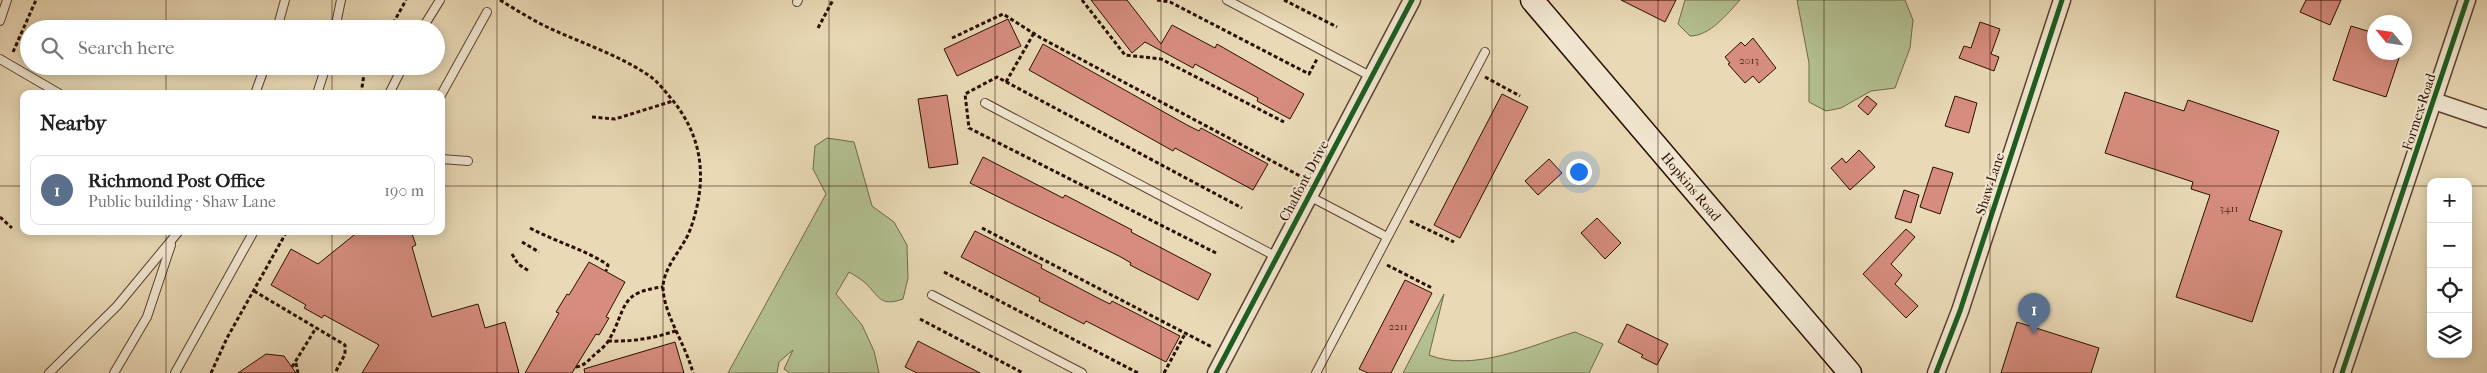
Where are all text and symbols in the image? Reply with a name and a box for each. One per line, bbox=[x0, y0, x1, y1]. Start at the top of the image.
north arrow bbox=[2367, 15, 2412, 60]
search box bbox=[20, 20, 445, 75]
icon: search bbox=[38, 34, 66, 62]
text: Search here bbox=[78, 37, 174, 59]
house number: 2013 bbox=[1739, 54, 1759, 67]
street label: Formex Road bbox=[2399, 71, 2440, 153]
text: Nearby bbox=[40, 111, 106, 135]
street label: Chalfont Drive bbox=[1276, 138, 1332, 224]
street label: Hopkins Road bbox=[1657, 149, 1725, 225]
street label: Shaw Lane bbox=[1972, 151, 2008, 217]
your location bbox=[1566, 159, 1592, 185]
text: Richmond Post Office bbox=[88, 170, 265, 192]
map controls bbox=[2427, 178, 2472, 358]
button: + bbox=[2427, 178, 2472, 223]
text: 1 bbox=[54, 181, 60, 200]
text: 190 m bbox=[384, 181, 424, 200]
text: Public building · Shaw Lane bbox=[88, 192, 276, 211]
house number: 3411 bbox=[2220, 202, 2239, 215]
button: − bbox=[2427, 223, 2472, 268]
button: locate bbox=[2427, 268, 2472, 313]
pin: 1 bbox=[2018, 293, 2050, 334]
button: layers bbox=[2427, 313, 2472, 358]
house number: 2211 bbox=[1388, 320, 1408, 333]

